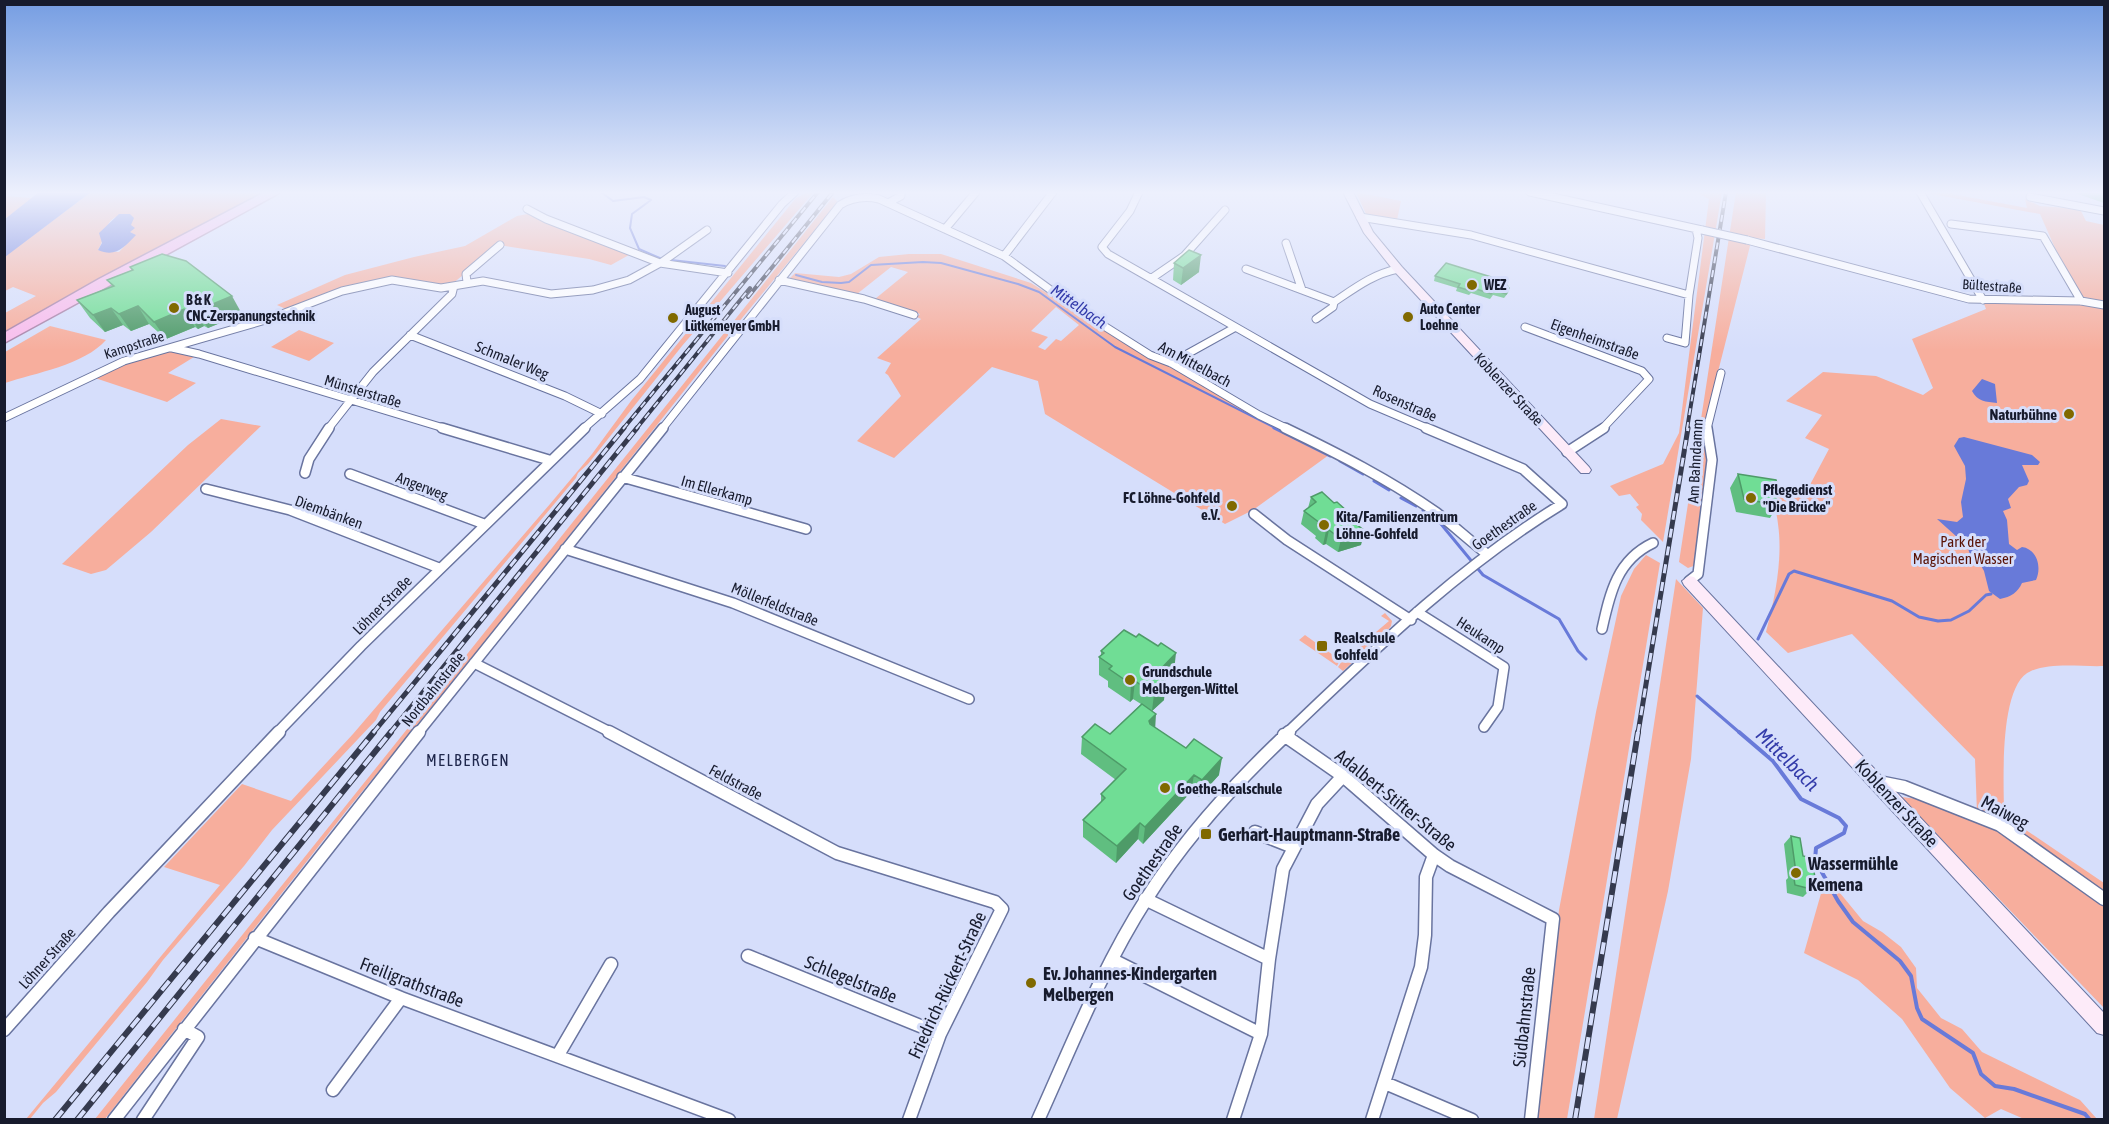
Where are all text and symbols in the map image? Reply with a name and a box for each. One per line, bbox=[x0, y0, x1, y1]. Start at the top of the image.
street label: Bültestraße bbox=[1962, 276, 2022, 296]
place label: WEZ bbox=[1483, 277, 1507, 293]
marker: WEZ bbox=[1465, 278, 1479, 292]
water label: Mittelbach bbox=[1048, 280, 1110, 332]
place label: B & K CNC-Zerspanungstechnik bbox=[186, 292, 316, 324]
marker: B & K CNC-Zerspanungstechnik bbox=[167, 301, 181, 315]
place label: Auto Center Loehne bbox=[1419, 301, 1481, 333]
place label: August Lütkemeyer GmbH bbox=[684, 302, 780, 334]
marker: Auto Center Loehne bbox=[1401, 310, 1415, 324]
marker: August Lütkemeyer GmbH bbox=[666, 311, 680, 325]
street label: Eigenheimstraße bbox=[1548, 315, 1642, 363]
street label: Kampstraße bbox=[102, 328, 166, 362]
street label: Schmaler Weg bbox=[473, 338, 552, 383]
street label: Am Mittelbach bbox=[1156, 338, 1234, 390]
street label: Koblenzer Straße bbox=[1471, 349, 1547, 429]
street label: Münsterstraße bbox=[322, 371, 404, 411]
street label: Rosenstraße bbox=[1370, 381, 1440, 425]
place label: Naturbühne bbox=[1989, 406, 2057, 423]
marker: Naturbühne bbox=[2062, 407, 2076, 421]
street label: Am Bahndamm bbox=[1684, 418, 1706, 504]
street label: Angerweg bbox=[394, 468, 451, 504]
street label: Im Ellerkamp bbox=[679, 472, 755, 508]
place label: Pflegedienst "Die Brücke" bbox=[1763, 481, 1833, 515]
place label: FC Löhne-Gohfeld e.V. bbox=[1123, 489, 1220, 523]
marker: Pflegedienst "Die Brücke" bbox=[1744, 491, 1758, 505]
street label: Diembänken bbox=[293, 492, 365, 532]
street label: Goethestraße bbox=[1468, 496, 1540, 553]
marker: FC Löhne-Gohfeld e.V. bbox=[1225, 499, 1239, 513]
place label: Kita/Familienzentrum Löhne-Gohfeld bbox=[1336, 508, 1458, 542]
marker: Kita/Familienzentrum Löhne-Gohfeld bbox=[1317, 518, 1331, 532]
park label: Park der Magischen Wasser bbox=[1913, 533, 2014, 567]
street label: Löhner Straße bbox=[349, 572, 415, 638]
street label: Möllerfeldstraße bbox=[729, 579, 821, 629]
street label: Heukamp bbox=[1454, 613, 1508, 657]
place label: Realschule Gohfeld bbox=[1334, 629, 1395, 663]
marker: Realschule Gohfeld bbox=[1315, 639, 1329, 653]
street label: Nordbahnstraße bbox=[398, 648, 468, 730]
place label: Grundschule Melbergen-Wittel bbox=[1142, 663, 1239, 697]
marker: Grundschule Melbergen-Wittel bbox=[1123, 673, 1137, 687]
water label: Mittelbach bbox=[1752, 723, 1824, 795]
street label: Adalbert-Stifter-Straße bbox=[1331, 745, 1461, 855]
district label: MELBERGEN bbox=[426, 751, 510, 769]
street label: Koblenzer Straße bbox=[1851, 755, 1943, 851]
street label: Feldstraße bbox=[706, 761, 766, 803]
place label: Goethe-Realschule bbox=[1177, 780, 1282, 797]
marker: Goethe-Realschule bbox=[1158, 781, 1172, 795]
street label: Maiweg bbox=[1978, 791, 2033, 833]
street label: Goethestraße bbox=[1118, 819, 1186, 905]
place label: Gerhart-Hauptmann-Straße bbox=[1218, 824, 1400, 845]
marker: Gerhart-Hauptmann-Straße bbox=[1199, 827, 1213, 841]
place label: Wassermühle Kemena bbox=[1807, 853, 1898, 895]
marker: Wassermühle Kemena bbox=[1789, 866, 1803, 880]
street label: Friedrich-Rückert-Straße bbox=[904, 908, 990, 1062]
street label: Löhner Straße bbox=[15, 924, 79, 992]
street label: Schlegelstraße bbox=[802, 951, 900, 1007]
street label: Freiligrathstraße bbox=[357, 953, 467, 1011]
place label: Ev. Johannes-Kindergarten Melbergen bbox=[1043, 963, 1217, 1005]
street label: Südbahnstraße bbox=[1508, 966, 1540, 1068]
marker: Ev. Johannes-Kindergarten Melbergen bbox=[1024, 976, 1038, 990]

